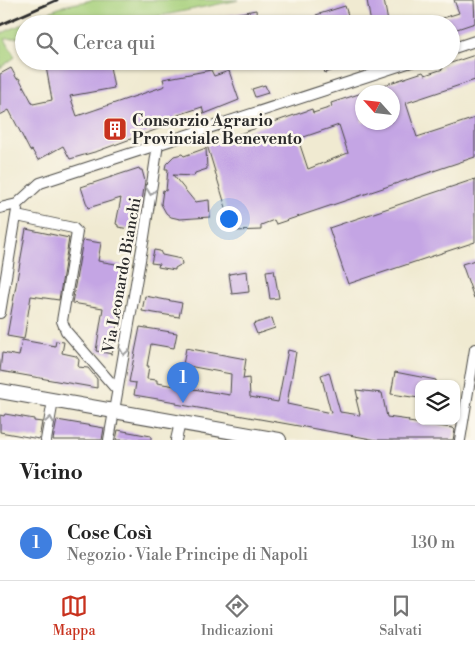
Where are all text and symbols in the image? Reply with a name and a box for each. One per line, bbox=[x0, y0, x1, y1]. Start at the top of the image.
search box bbox=[15, 15, 460, 70]
icon: search bbox=[33, 29, 61, 57]
text: Cerca qui bbox=[73, 31, 156, 55]
north arrow bbox=[355, 85, 400, 130]
place label: Consorzio Agrario Provinciale Benevento bbox=[132, 111, 302, 149]
building icon: Consorzio Agrario Provinciale Benevento bbox=[102, 116, 128, 142]
one-way arrow bbox=[146, 188, 156, 197]
street label: Via Leonardo Bianchi bbox=[98, 196, 146, 355]
your location bbox=[216, 206, 242, 232]
one-way arrow bbox=[119, 348, 129, 357]
pin: 1 bbox=[167, 362, 199, 403]
map controls bbox=[415, 380, 460, 425]
button: layers bbox=[415, 380, 460, 425]
one-way arrow bbox=[44, 416, 54, 425]
text: Vicino bbox=[20, 460, 83, 486]
text: Cose Così bbox=[67, 521, 152, 545]
text: 1 bbox=[32, 533, 40, 553]
text: 130 m bbox=[411, 533, 455, 553]
text: Negozio · Viale Principe di Napoli bbox=[67, 545, 308, 565]
tab: Mappa bbox=[53, 592, 96, 640]
tab: Indicazioni bbox=[201, 592, 274, 640]
tab: Salvati bbox=[379, 592, 422, 640]

